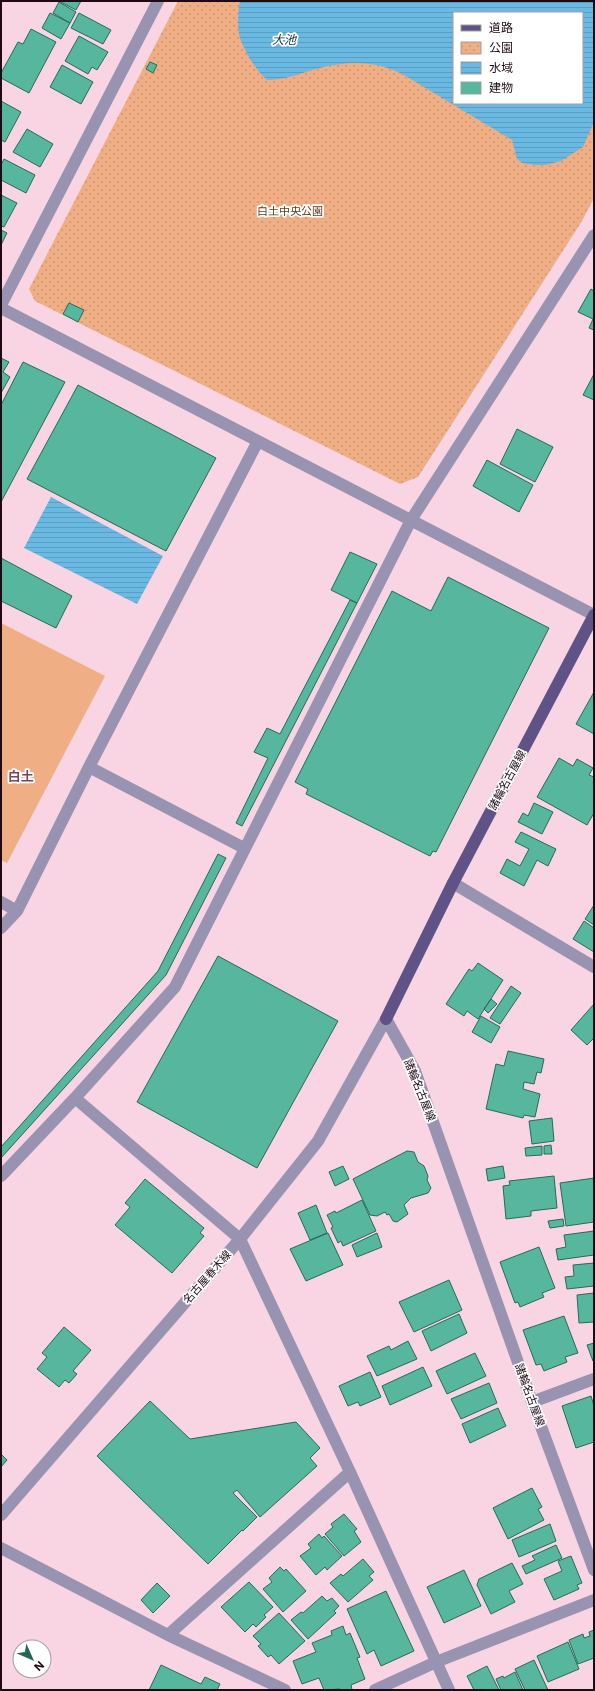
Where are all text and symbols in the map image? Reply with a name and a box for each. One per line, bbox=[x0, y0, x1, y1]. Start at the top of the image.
legend bbox=[453, 12, 583, 104]
text: 道路 bbox=[489, 20, 513, 35]
water label: 大池 bbox=[272, 32, 297, 47]
text: 公園 bbox=[489, 40, 513, 55]
text: 水域 bbox=[489, 60, 513, 75]
text: 建物 bbox=[489, 80, 513, 95]
park label: 白土中央公園 bbox=[257, 204, 323, 218]
street label: 諸輪名古屋線 bbox=[485, 748, 529, 812]
district label: 白土 bbox=[8, 768, 34, 784]
street label: 諸輪名古屋線 bbox=[401, 1057, 439, 1123]
street label: 名古屋春木線 bbox=[180, 1248, 234, 1306]
street label: 諸輪名古屋線 bbox=[512, 1362, 548, 1428]
north arrow bbox=[12, 1639, 52, 1679]
text: N bbox=[31, 1658, 47, 1674]

